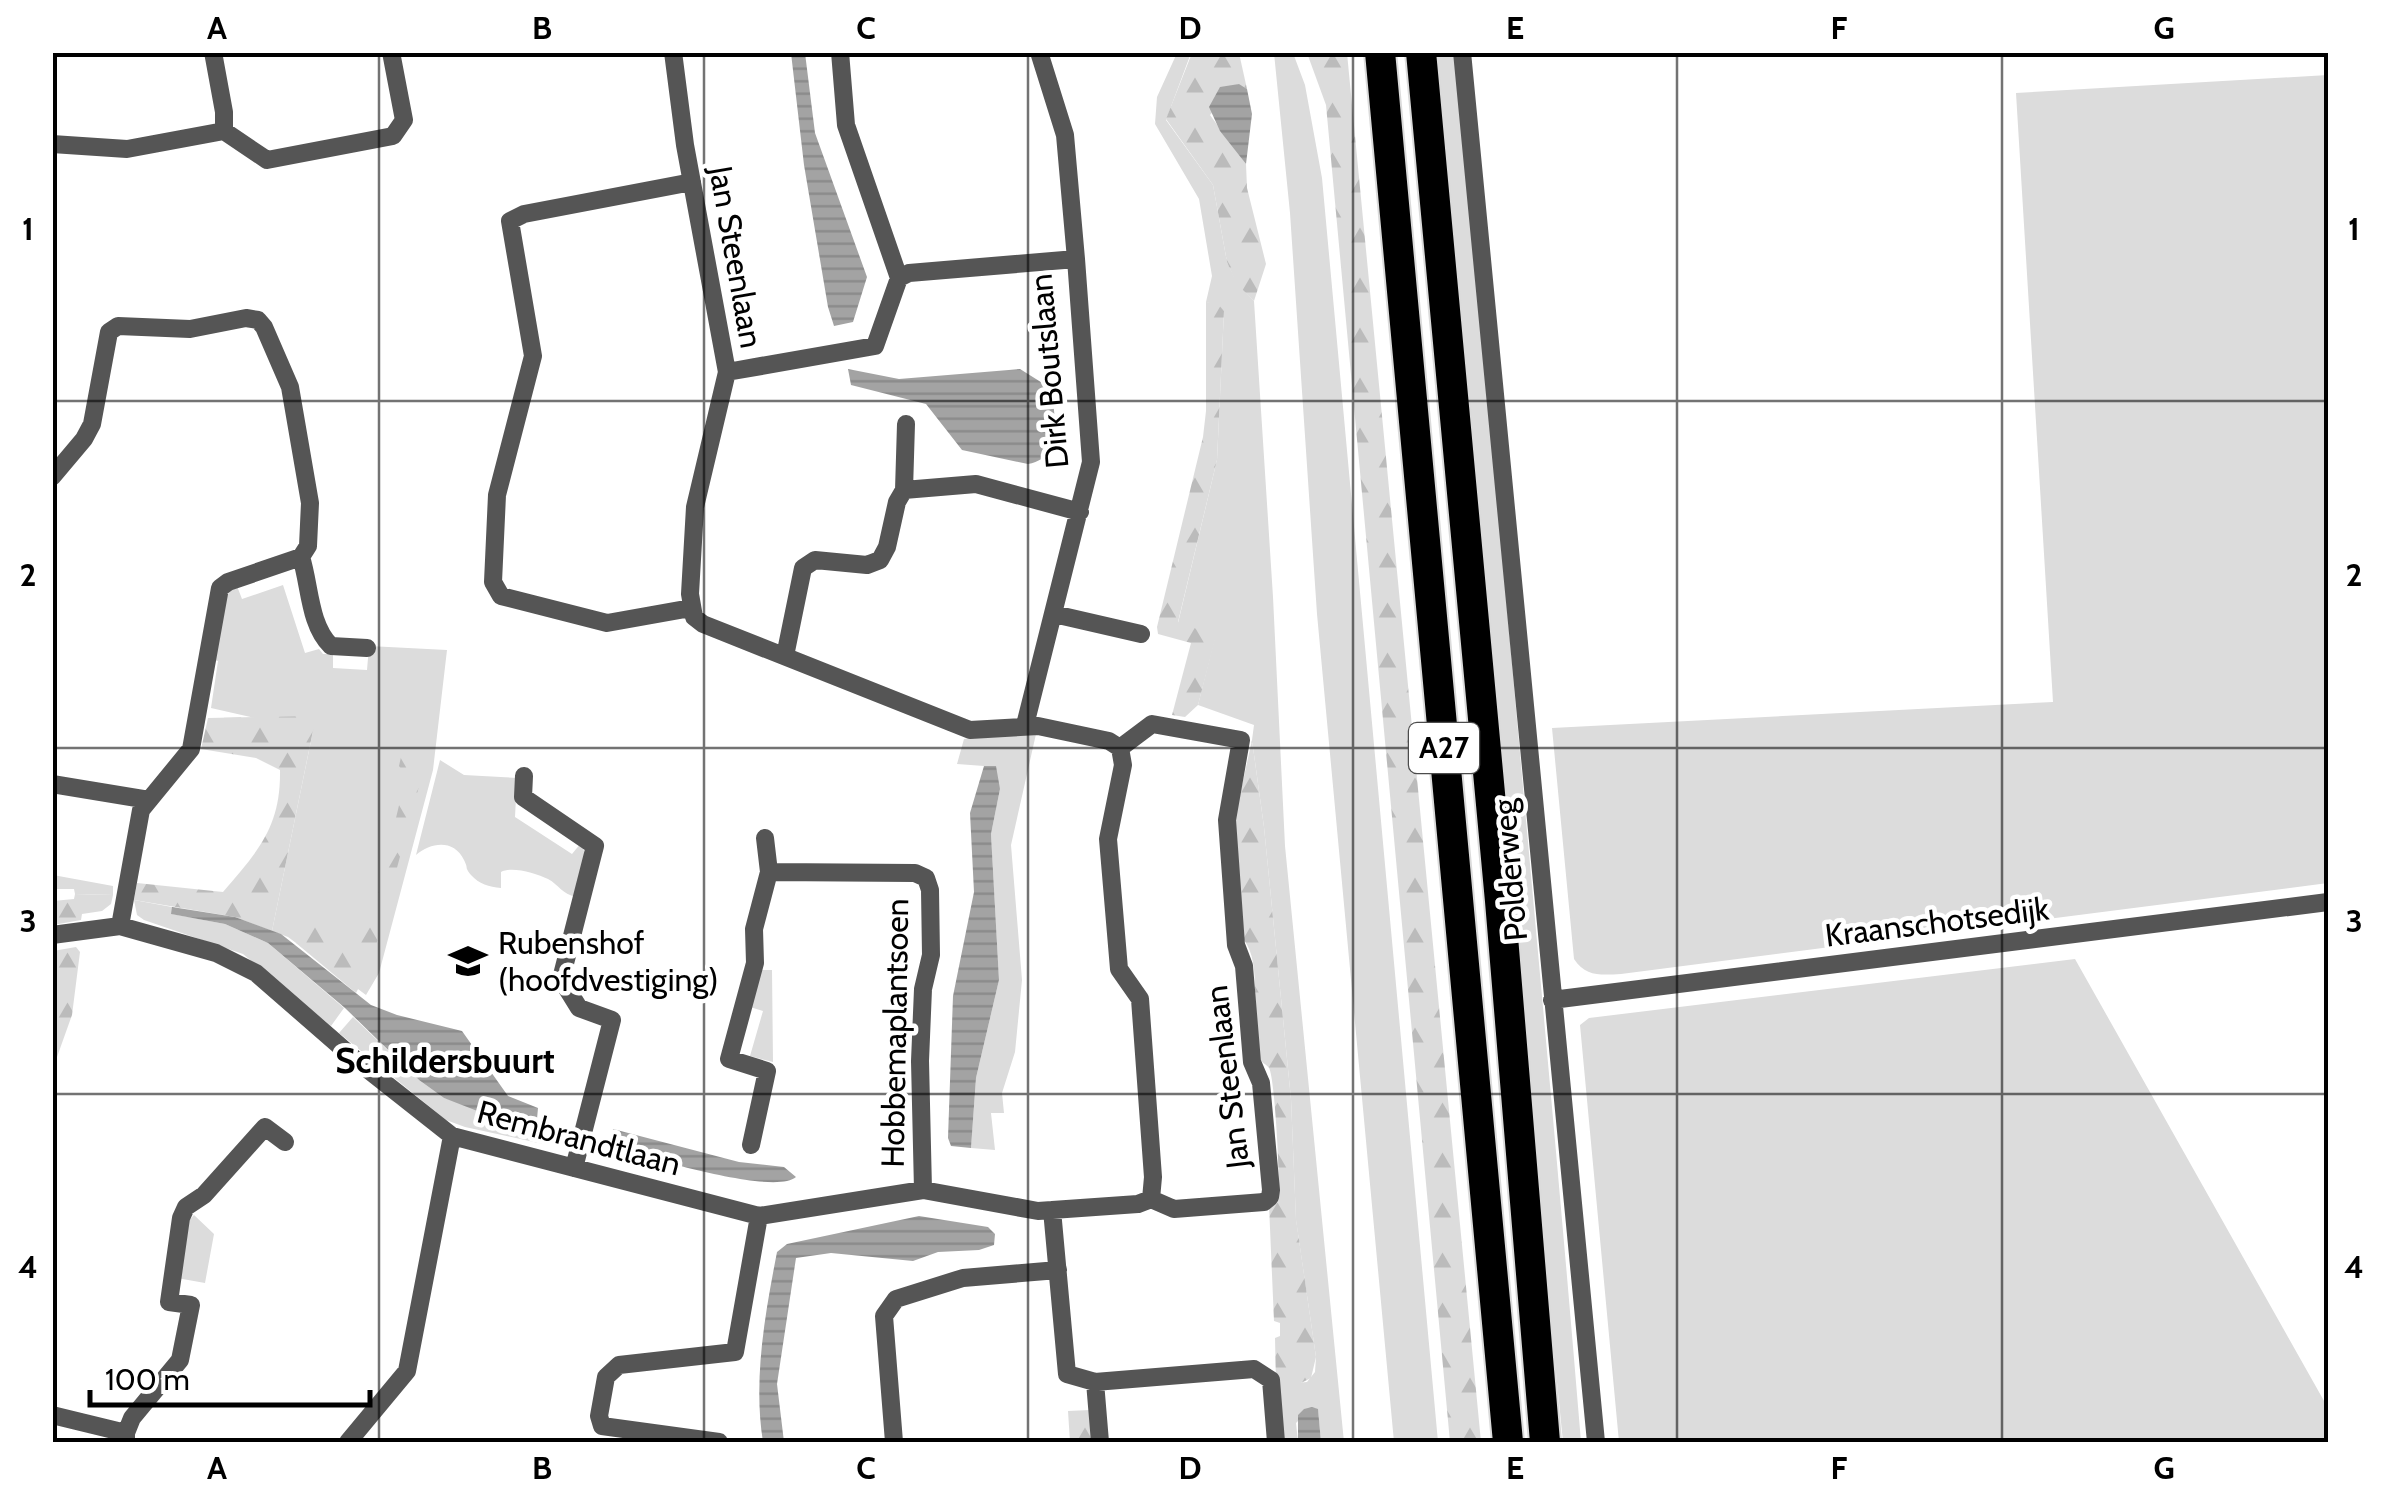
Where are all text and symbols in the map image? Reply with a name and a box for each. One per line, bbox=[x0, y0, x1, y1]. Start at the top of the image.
text: A bbox=[207, 8, 227, 47]
text: B bbox=[532, 8, 552, 47]
text: C bbox=[856, 8, 876, 47]
text: D bbox=[1178, 8, 1202, 47]
text: E bbox=[1506, 8, 1524, 47]
text: F bbox=[1831, 8, 1848, 47]
text: G bbox=[2153, 8, 2175, 47]
street label: Jan Steenlaan bbox=[701, 162, 772, 351]
text: 1 bbox=[22, 209, 34, 248]
text: 1 bbox=[2348, 209, 2360, 248]
street label: Dirk Boutslaan bbox=[1021, 272, 1076, 470]
text: 2 bbox=[20, 555, 36, 594]
text: 2 bbox=[2346, 555, 2362, 594]
road number: A27 bbox=[1409, 723, 1479, 773]
street label: Polderweg bbox=[1484, 796, 1535, 943]
street label: Kraanschotsedijk bbox=[1823, 888, 2052, 955]
street label: Hobbemaplantsoen bbox=[873, 898, 916, 1168]
text: 3 bbox=[19, 901, 37, 940]
text: 3 bbox=[2345, 901, 2363, 940]
place label: Rubenshof (hoofdvestiging) bbox=[498, 923, 718, 999]
school or university icon: Rubenshof (hoofdvestiging) bbox=[447, 940, 489, 982]
street label: Jan Steenlaan bbox=[1196, 983, 1257, 1172]
district label: Schildersbuurt bbox=[335, 1039, 555, 1082]
street label: Rembrandtlaan bbox=[473, 1092, 685, 1183]
text: 4 bbox=[18, 1247, 38, 1286]
text: 4 bbox=[2344, 1247, 2364, 1286]
scale bar bbox=[90, 1345, 370, 1407]
text: 100 m bbox=[105, 1361, 190, 1398]
text: A bbox=[207, 1448, 227, 1487]
text: B bbox=[532, 1448, 552, 1487]
text: C bbox=[856, 1448, 876, 1487]
text: D bbox=[1178, 1448, 1202, 1487]
text: E bbox=[1506, 1448, 1524, 1487]
text: F bbox=[1831, 1448, 1848, 1487]
text: G bbox=[2153, 1448, 2175, 1487]

